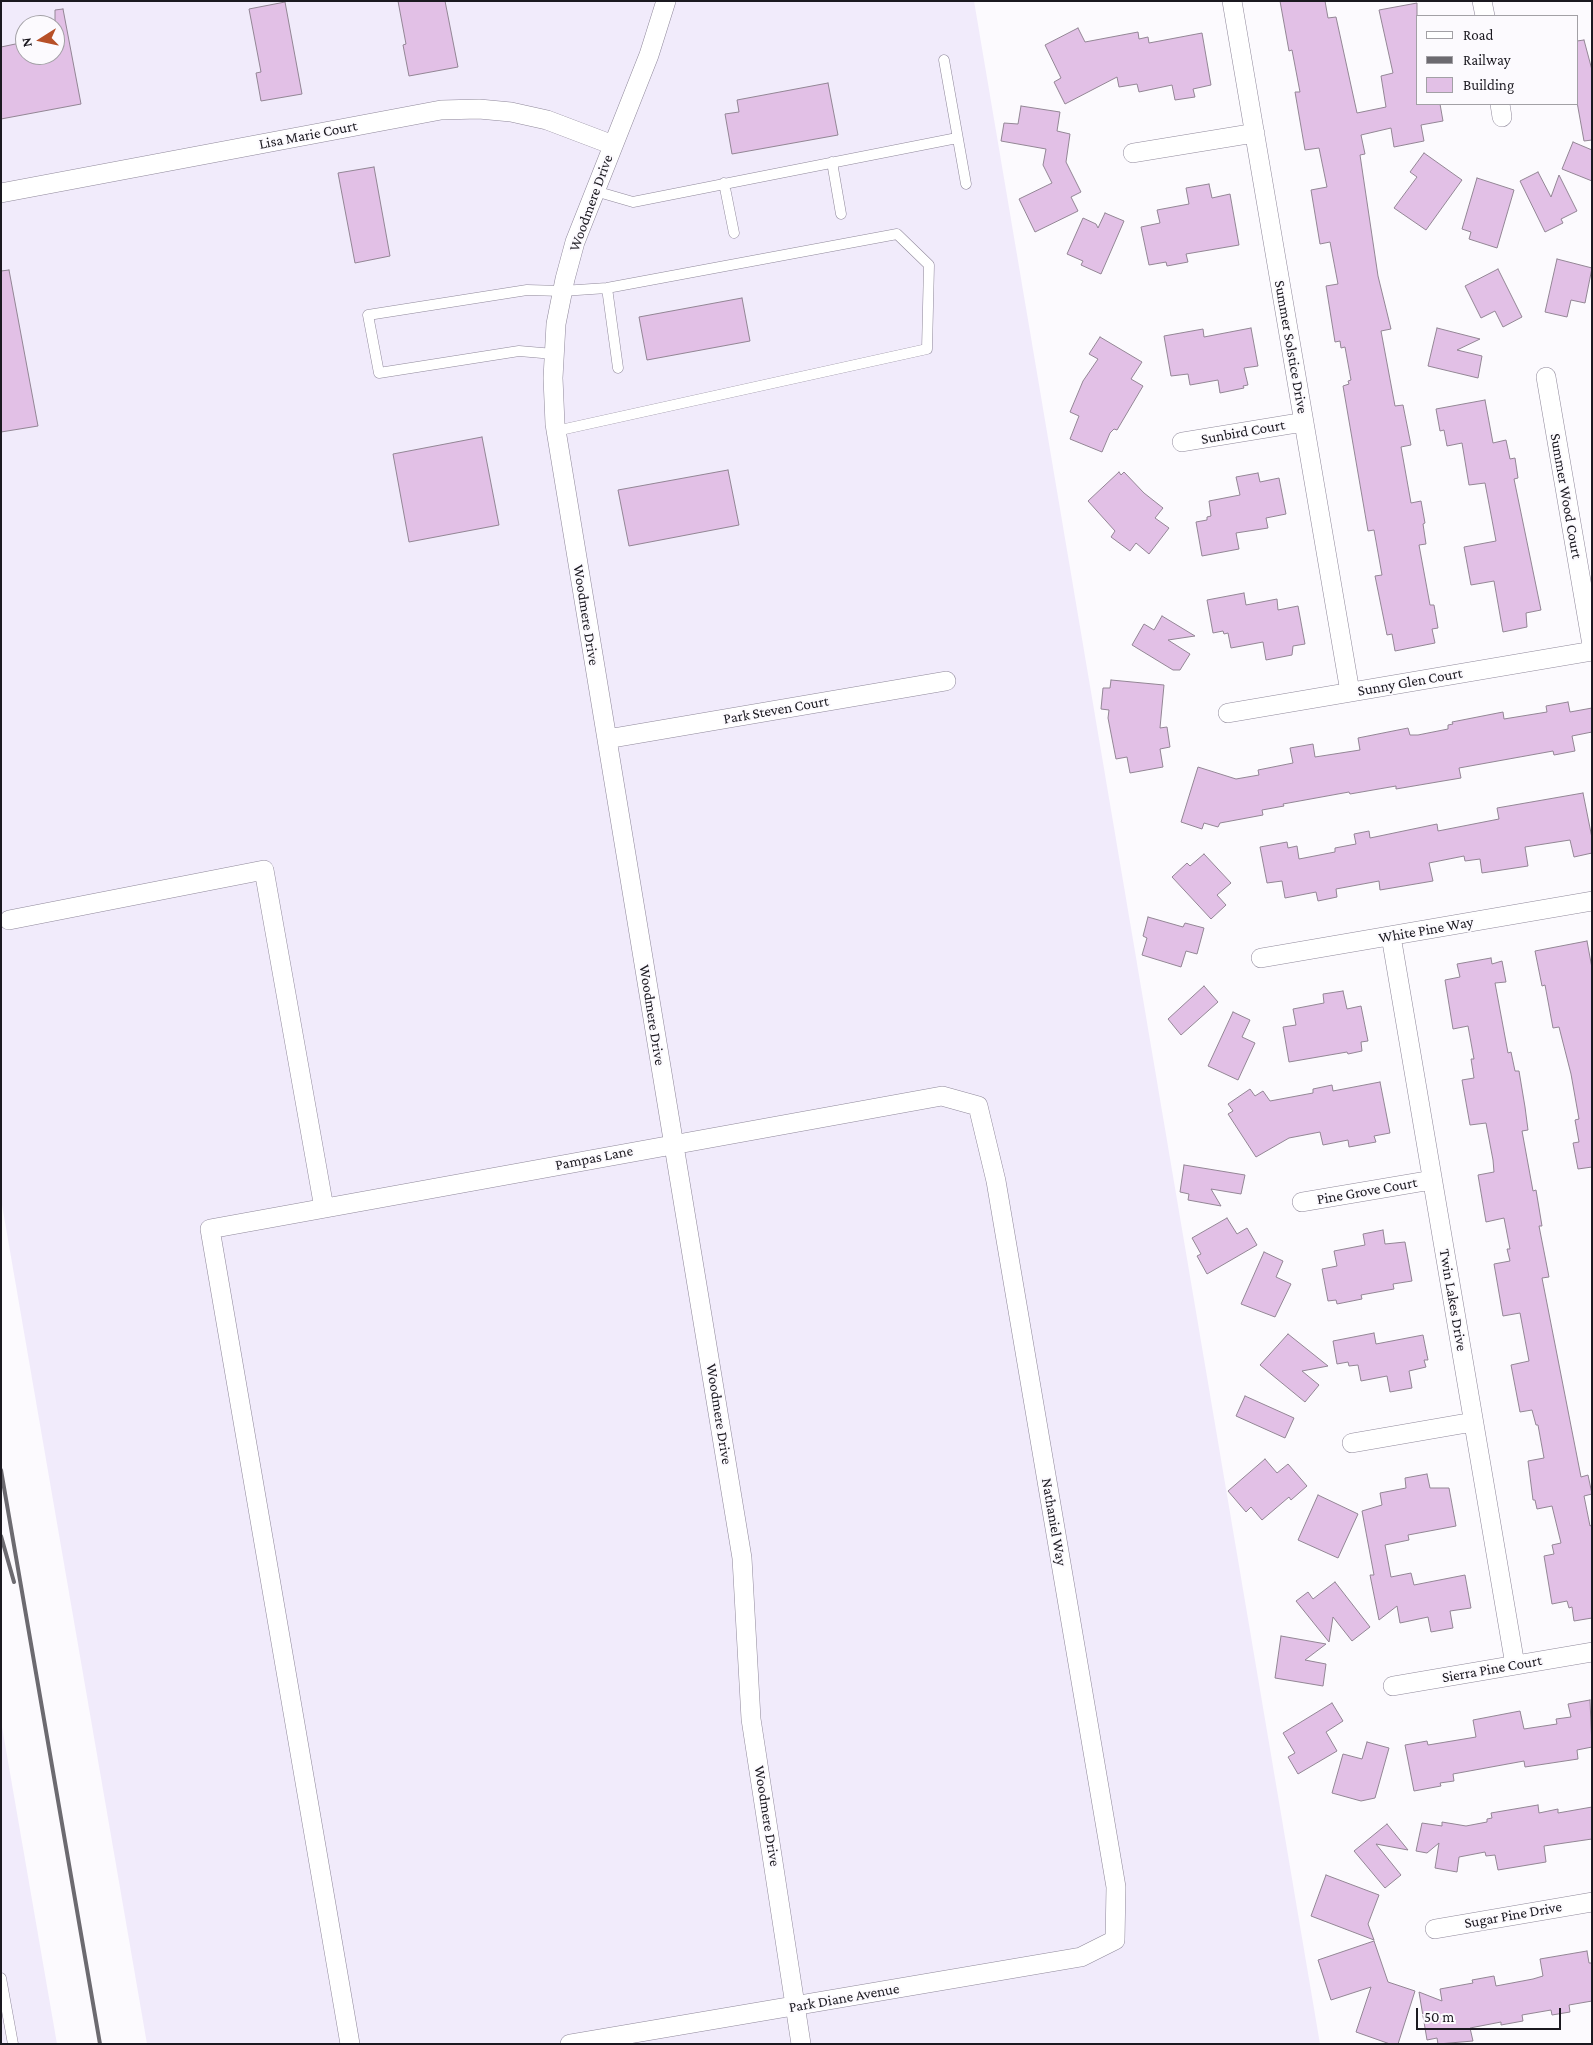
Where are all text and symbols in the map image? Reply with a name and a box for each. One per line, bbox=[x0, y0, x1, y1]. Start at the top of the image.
north arrow bbox=[15, 15, 65, 65]
legend bbox=[1416, 15, 1578, 105]
text: Road bbox=[1463, 27, 1493, 43]
text: N bbox=[18, 36, 35, 49]
text: Railway bbox=[1463, 52, 1511, 68]
text: Building bbox=[1463, 77, 1514, 93]
street label: Lisa Marie Court bbox=[257, 117, 359, 153]
street label: Woodmere Drive bbox=[565, 152, 617, 254]
street label: Summer Solstice Drive bbox=[1270, 279, 1312, 415]
street label: Sunbird Court bbox=[1200, 416, 1286, 448]
street label: Summer Wood Court bbox=[1546, 432, 1586, 560]
street label: Woodmere Drive bbox=[569, 563, 603, 667]
street label: Sunny Glen Court bbox=[1356, 664, 1464, 700]
street label: Park Steven Court bbox=[722, 692, 830, 728]
street label: White Pine Way bbox=[1377, 913, 1475, 947]
street label: Woodmere Drive bbox=[635, 963, 669, 1067]
street label: Pampas Lane bbox=[554, 1142, 634, 1174]
street label: Pine Grove Court bbox=[1315, 1173, 1419, 1209]
street label: Twin Lakes Drive bbox=[1435, 1248, 1471, 1352]
street label: Woodmere Drive bbox=[702, 1362, 736, 1466]
street label: Nathaniel Way bbox=[1037, 1477, 1071, 1567]
street label: Sierra Pine Court bbox=[1441, 1651, 1543, 1687]
street label: Woodmere Drive bbox=[750, 1764, 784, 1868]
street label: Sugar Pine Drive bbox=[1463, 1898, 1563, 1932]
street label: Park Diane Avenue bbox=[787, 1979, 901, 2017]
scale bar bbox=[1418, 1998, 1563, 2030]
text: 50 m bbox=[1424, 2009, 1454, 2025]

